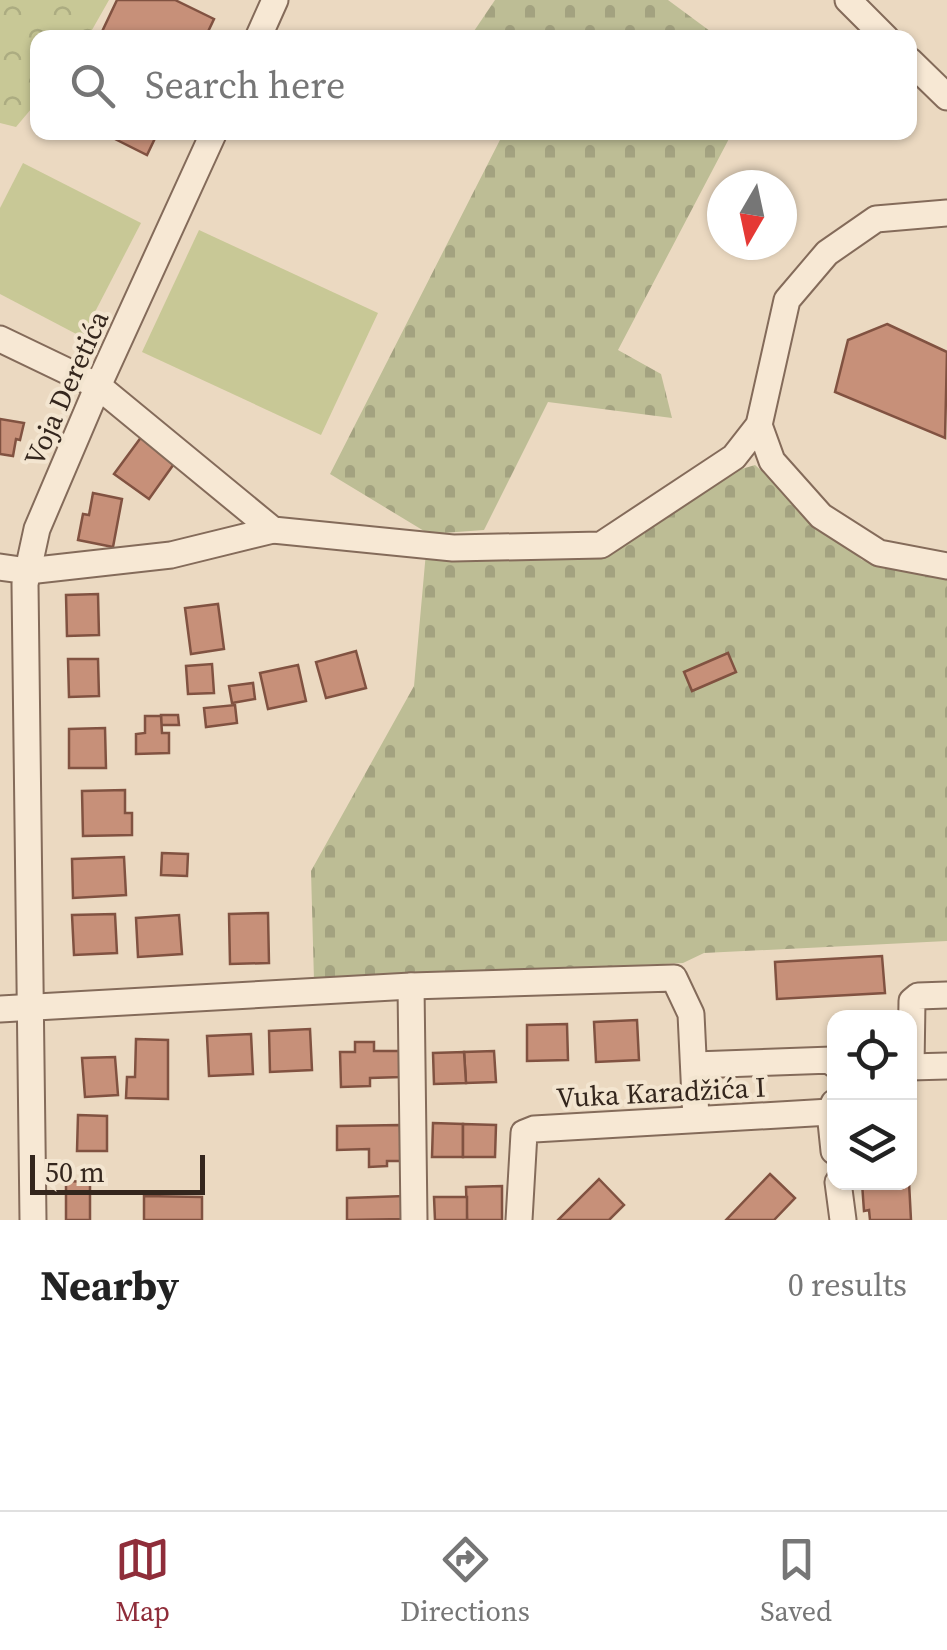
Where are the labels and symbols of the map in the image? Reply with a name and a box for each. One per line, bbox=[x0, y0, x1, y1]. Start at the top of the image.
north arrow bbox=[707, 170, 797, 260]
street label: Voja Deretića bbox=[15, 304, 117, 472]
street label: Vuka Karadžića I bbox=[555, 1068, 767, 1116]
scale bar bbox=[30, 1150, 205, 1194]

